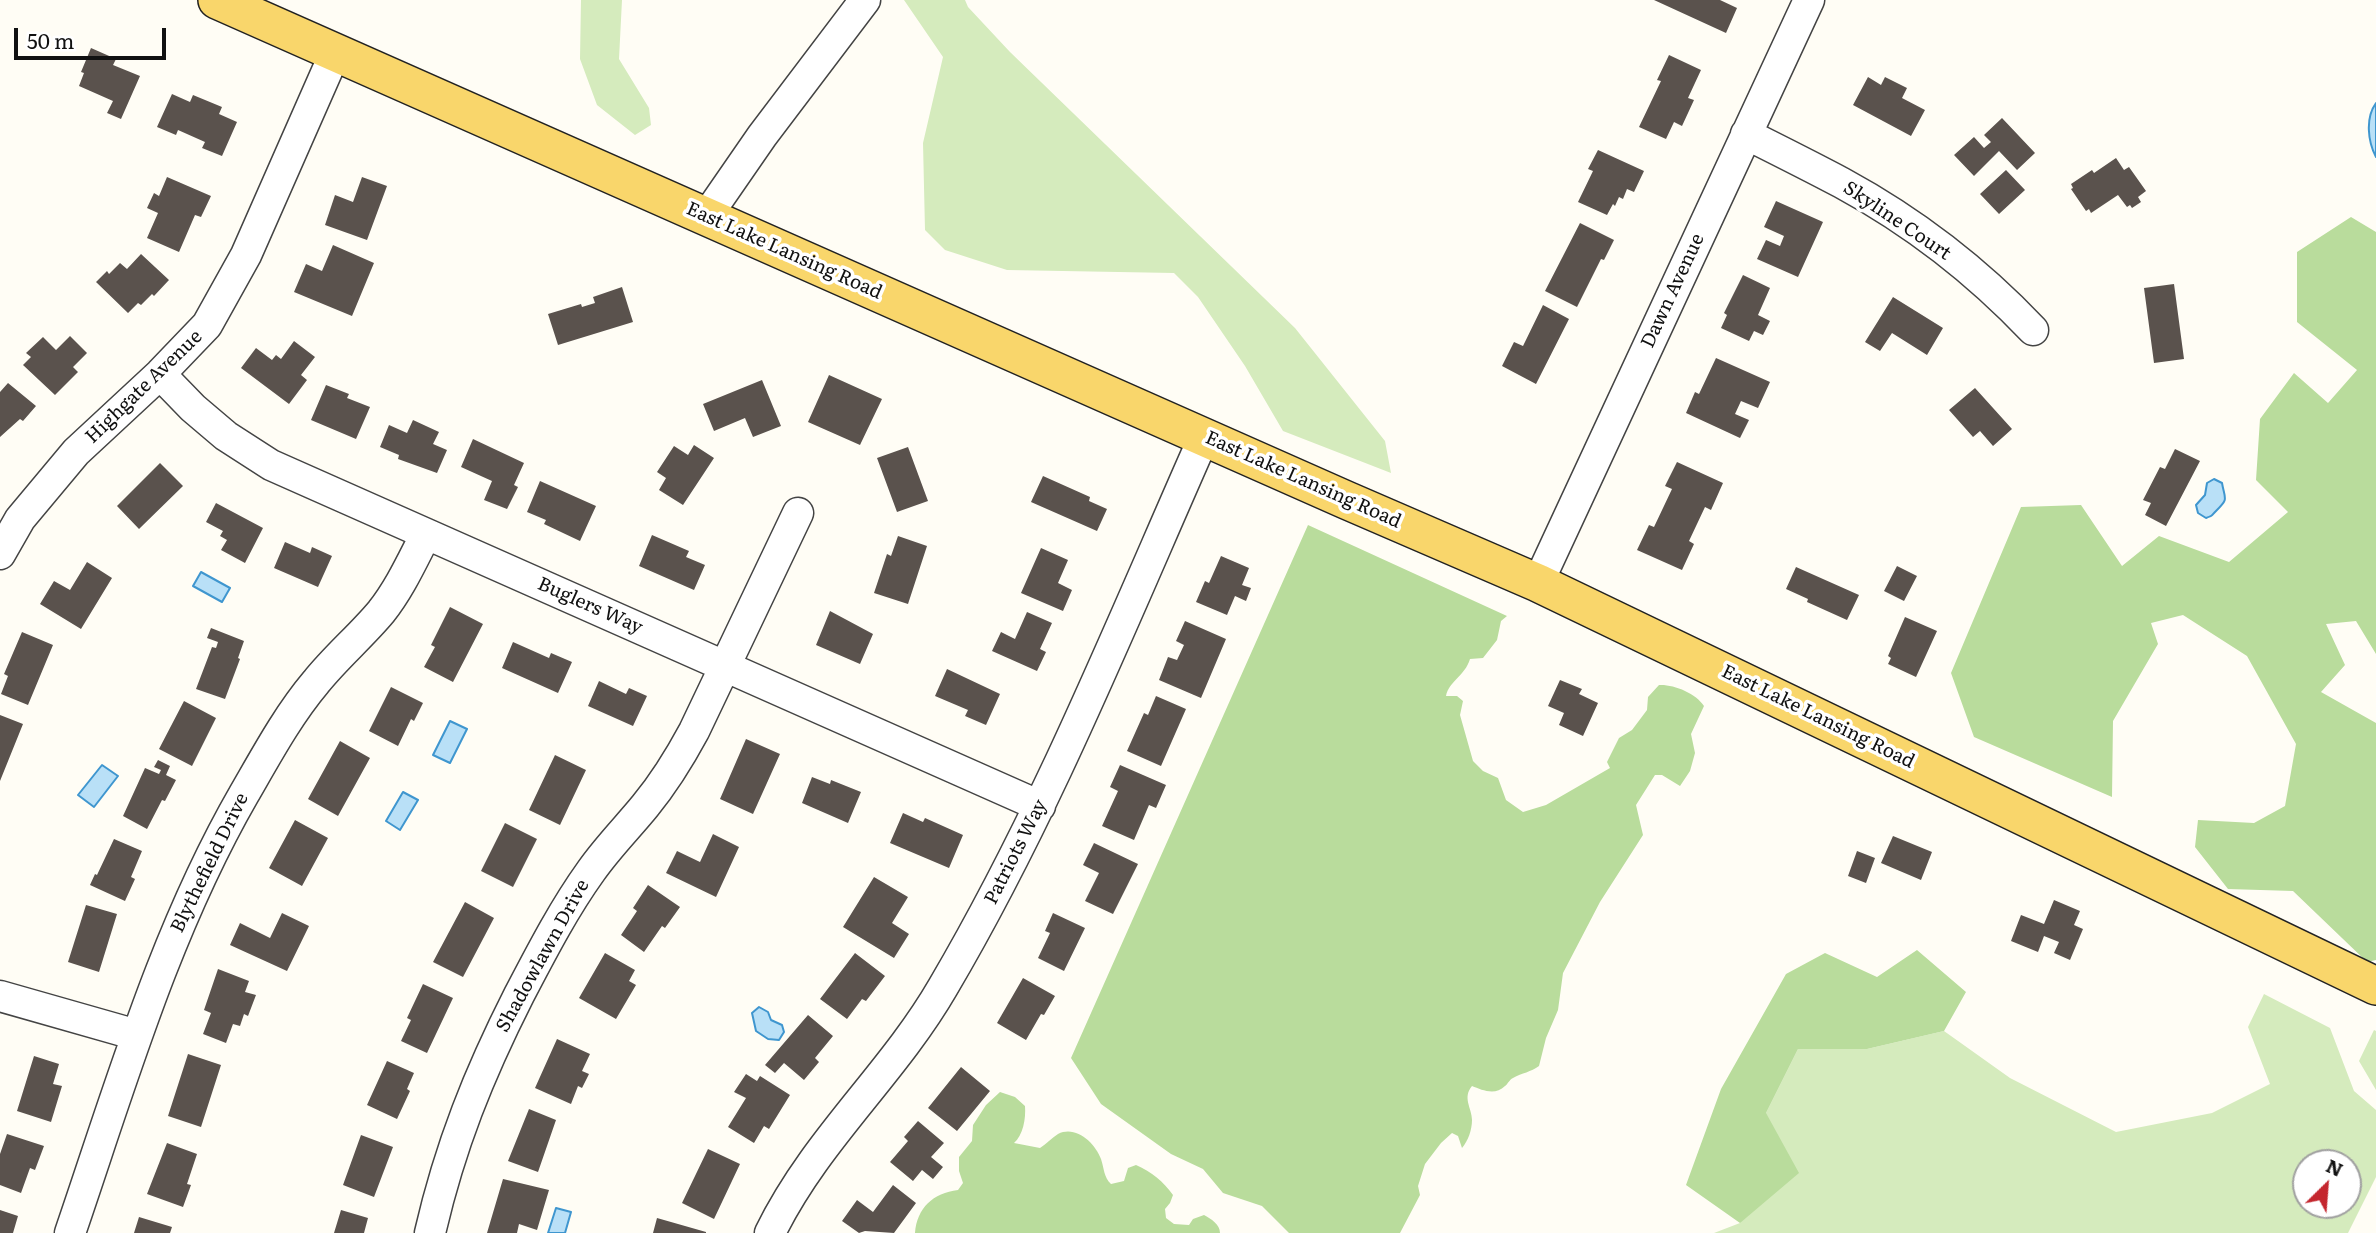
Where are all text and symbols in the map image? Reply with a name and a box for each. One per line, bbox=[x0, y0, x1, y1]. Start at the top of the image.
scale bar bbox=[18, 14, 170, 58]
text: 50 m bbox=[27, 24, 74, 55]
street label: Skyline Court bbox=[1839, 177, 1955, 265]
street label: East Lake Lansing Road bbox=[683, 197, 885, 305]
street label: Dawn Avenue bbox=[1637, 230, 1709, 352]
street label: Highgate Avenue bbox=[81, 326, 207, 448]
street label: East Lake Lansing Road bbox=[1202, 426, 1404, 534]
street label: Buglers Way bbox=[534, 573, 646, 639]
street label: East Lake Lansing Road bbox=[1718, 660, 1918, 774]
street label: Blythefield Drive bbox=[166, 789, 254, 937]
street label: Patriots Way bbox=[980, 796, 1052, 908]
street label: Shadowlawn Drive bbox=[492, 876, 594, 1036]
north arrow bbox=[2292, 1149, 2362, 1219]
text: N bbox=[2322, 1151, 2348, 1183]

